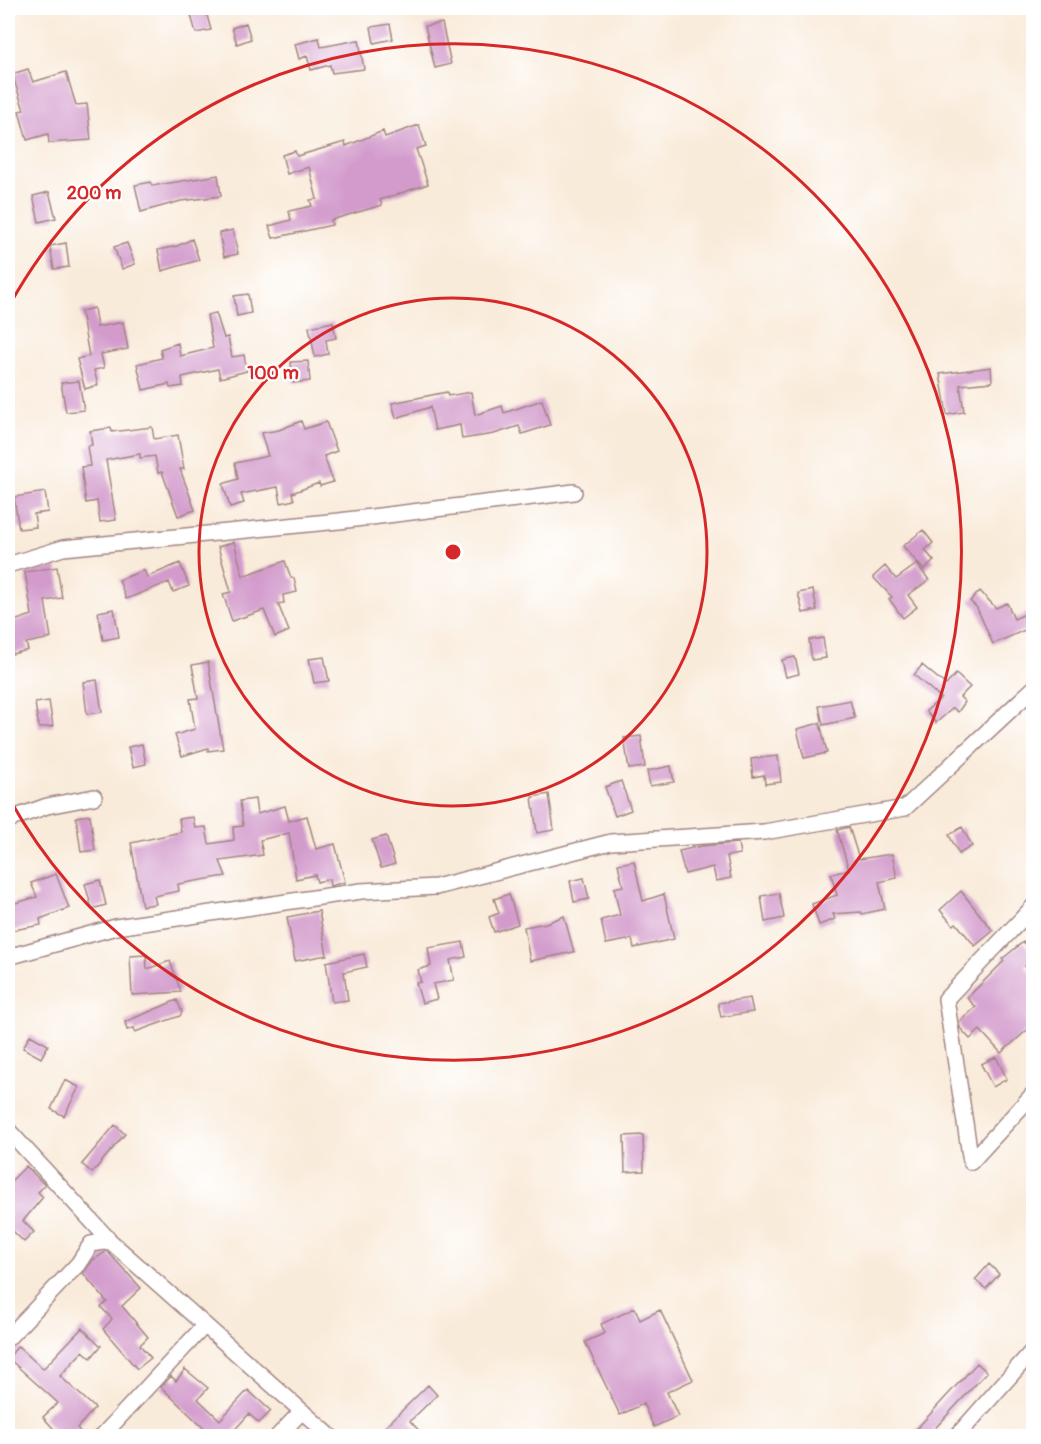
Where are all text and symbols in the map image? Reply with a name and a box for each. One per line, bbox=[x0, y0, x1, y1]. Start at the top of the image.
text: 200 m bbox=[67, 182, 121, 205]
text: 100 m bbox=[247, 362, 299, 385]
centre of rings bbox=[443, 542, 463, 562]

